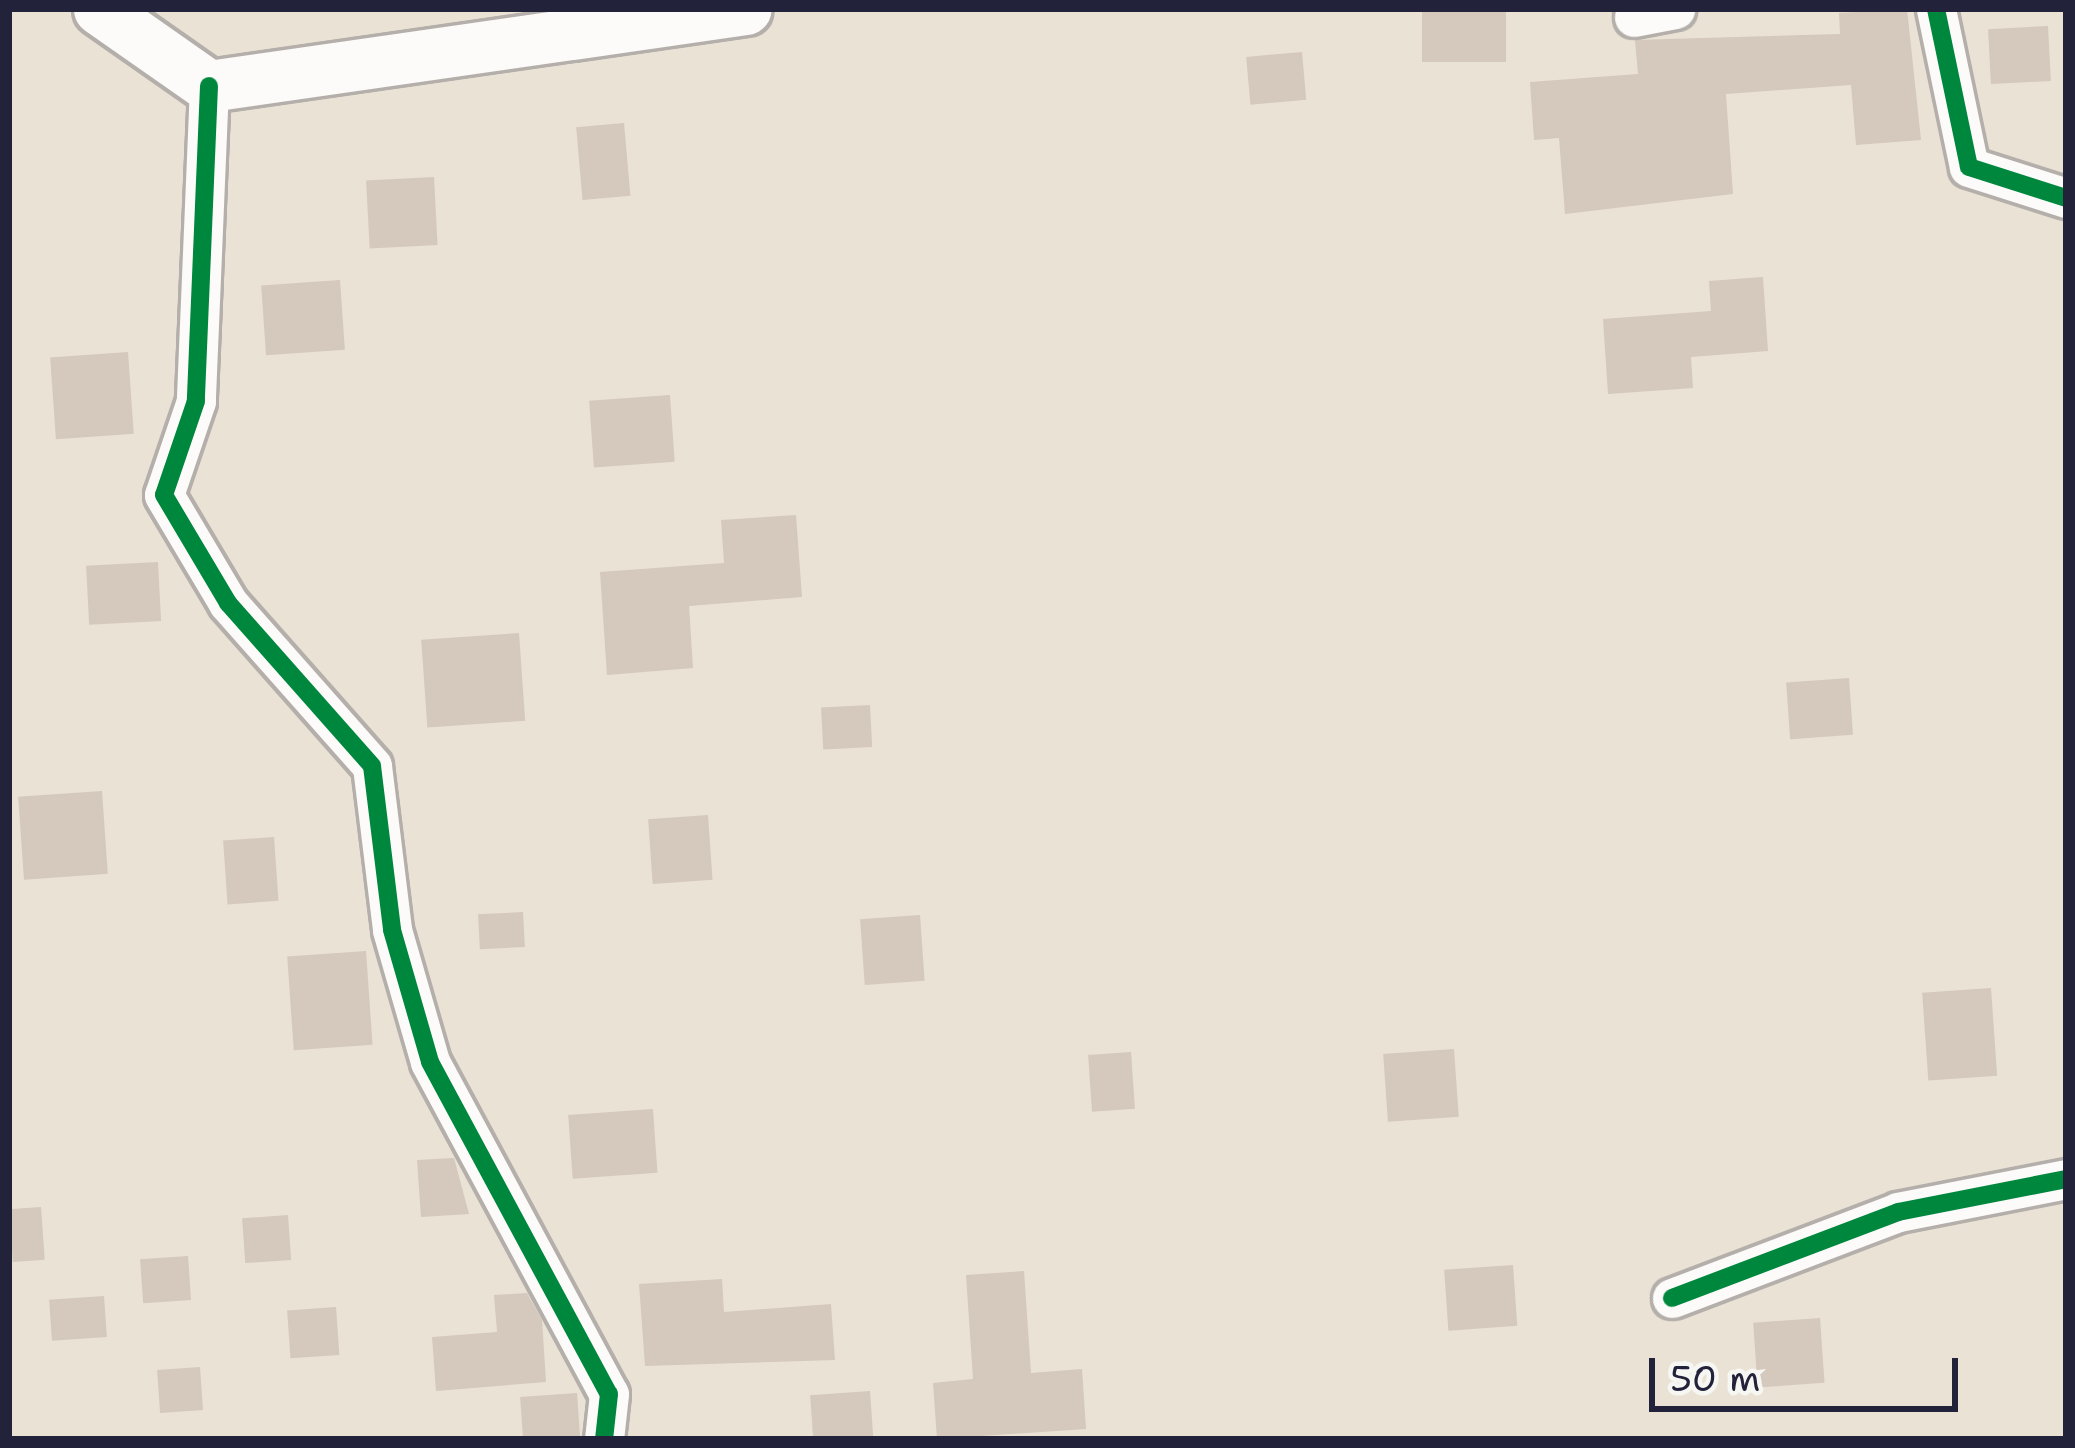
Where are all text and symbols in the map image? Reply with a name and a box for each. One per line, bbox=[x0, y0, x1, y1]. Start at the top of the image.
scale bar bbox=[1655, 1334, 1964, 1408]
text: 50 m bbox=[1670, 1354, 1760, 1403]

